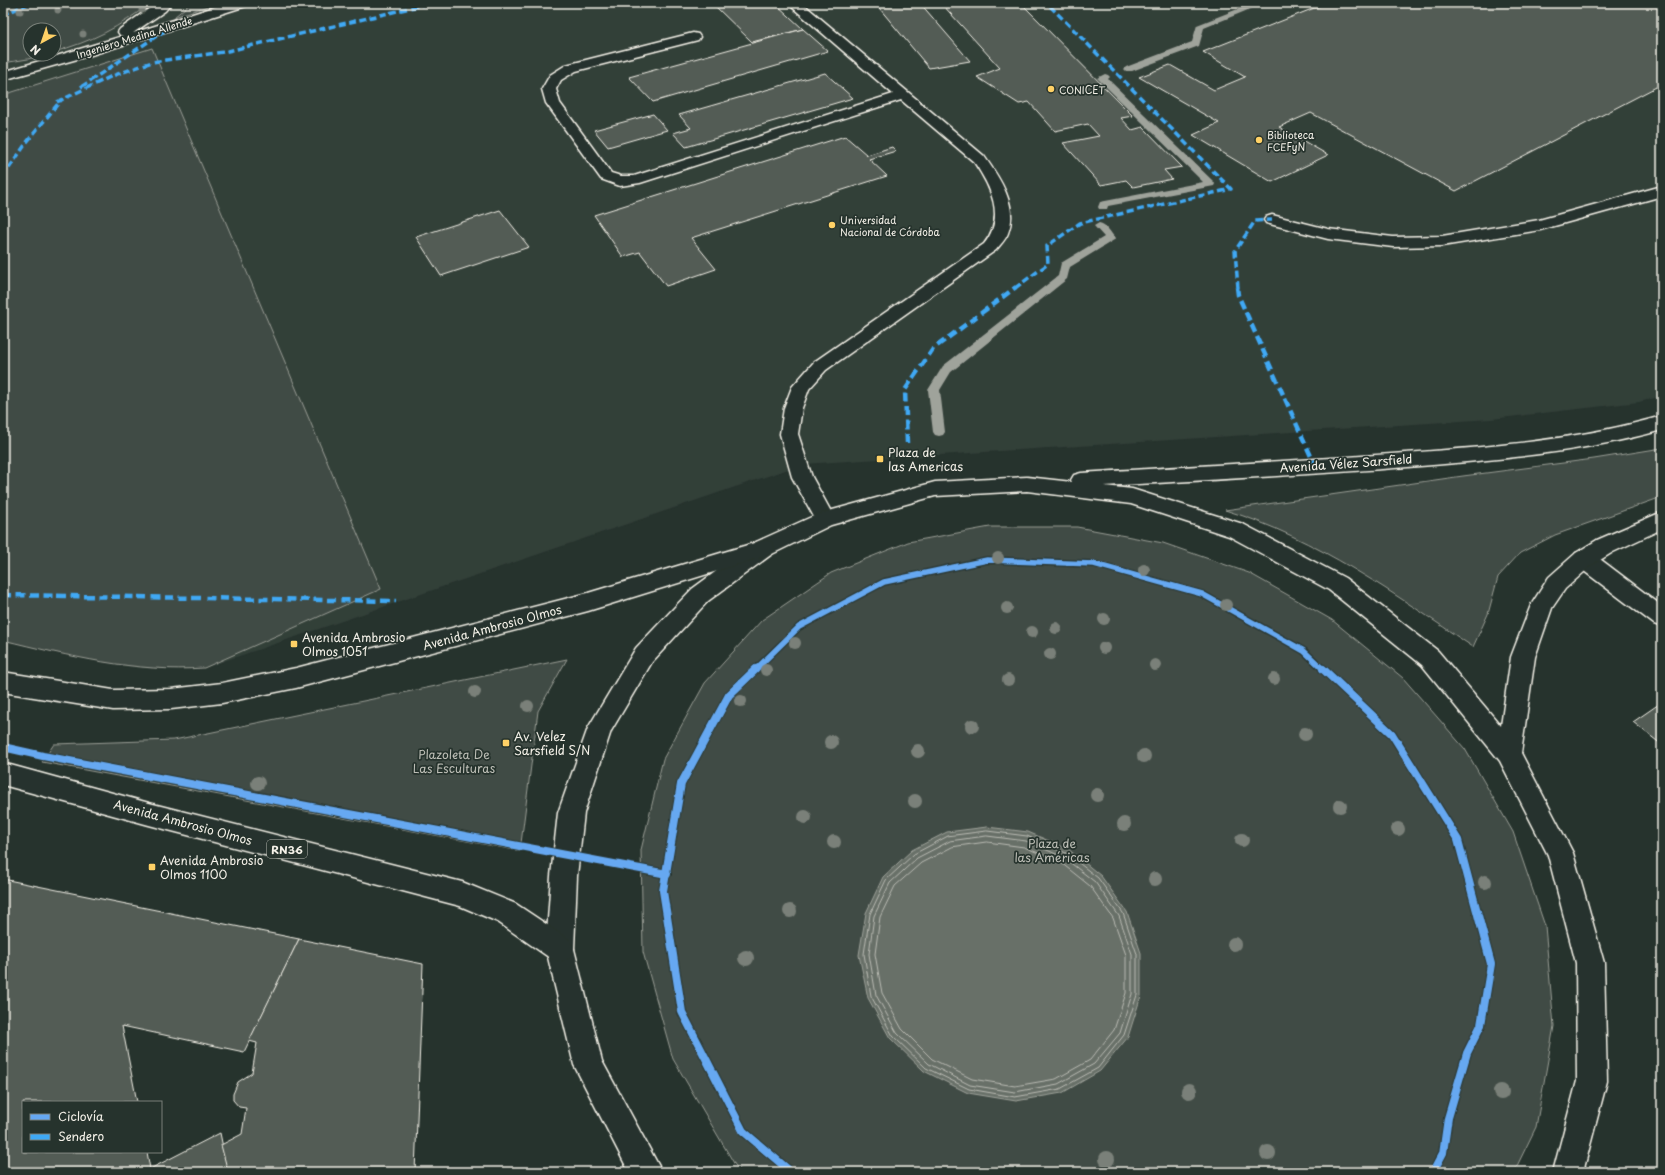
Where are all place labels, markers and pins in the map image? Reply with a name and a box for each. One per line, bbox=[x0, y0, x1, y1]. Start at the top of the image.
place label: CONICET bbox=[1059, 82, 1106, 97]
marker: CONICET bbox=[1046, 84, 1056, 94]
place label: Biblioteca FCEFyN bbox=[1267, 127, 1315, 154]
marker: Biblioteca FCEFyN bbox=[1254, 135, 1264, 145]
place label: Universidad Nacional de Córdoba bbox=[840, 212, 940, 239]
marker: Universidad Nacional de Córdoba bbox=[827, 220, 837, 230]
place label: Plaza de las Americas bbox=[888, 443, 964, 475]
marker: Plaza de las Americas bbox=[875, 454, 885, 464]
place label: Avenida Ambrosio Olmos 1051 bbox=[302, 628, 406, 660]
marker: Avenida Ambrosio Olmos 1051 bbox=[289, 639, 299, 649]
place label: Av. Velez Sarsfield S/N bbox=[514, 727, 590, 759]
marker: Av. Velez Sarsfield S/N bbox=[501, 738, 511, 748]
place label: Avenida Ambrosio Olmos 1100 bbox=[160, 851, 264, 883]
marker: Avenida Ambrosio Olmos 1100 bbox=[147, 862, 157, 872]

